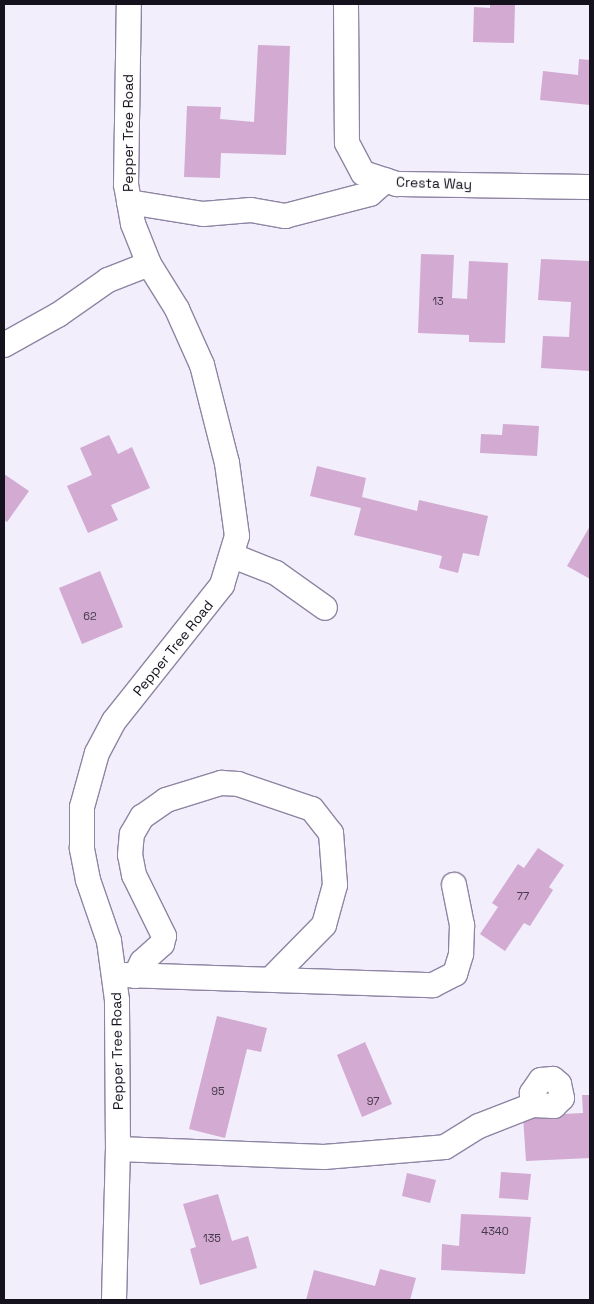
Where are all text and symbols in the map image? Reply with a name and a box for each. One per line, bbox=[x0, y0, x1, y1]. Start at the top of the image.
street label: Pepper Tree Road bbox=[120, 74, 136, 192]
street label: Cresta Way bbox=[396, 173, 472, 193]
house number: 13 bbox=[432, 294, 444, 308]
street label: Pepper Tree Road bbox=[129, 597, 217, 699]
house number: 62 bbox=[83, 609, 97, 623]
house number: 77 bbox=[517, 889, 529, 903]
street label: Pepper Tree Road bbox=[108, 992, 126, 1110]
house number: 95 bbox=[211, 1084, 225, 1098]
house number: 97 bbox=[367, 1094, 379, 1108]
house number: 4340 bbox=[481, 1224, 509, 1238]
house number: 135 bbox=[203, 1231, 221, 1245]

